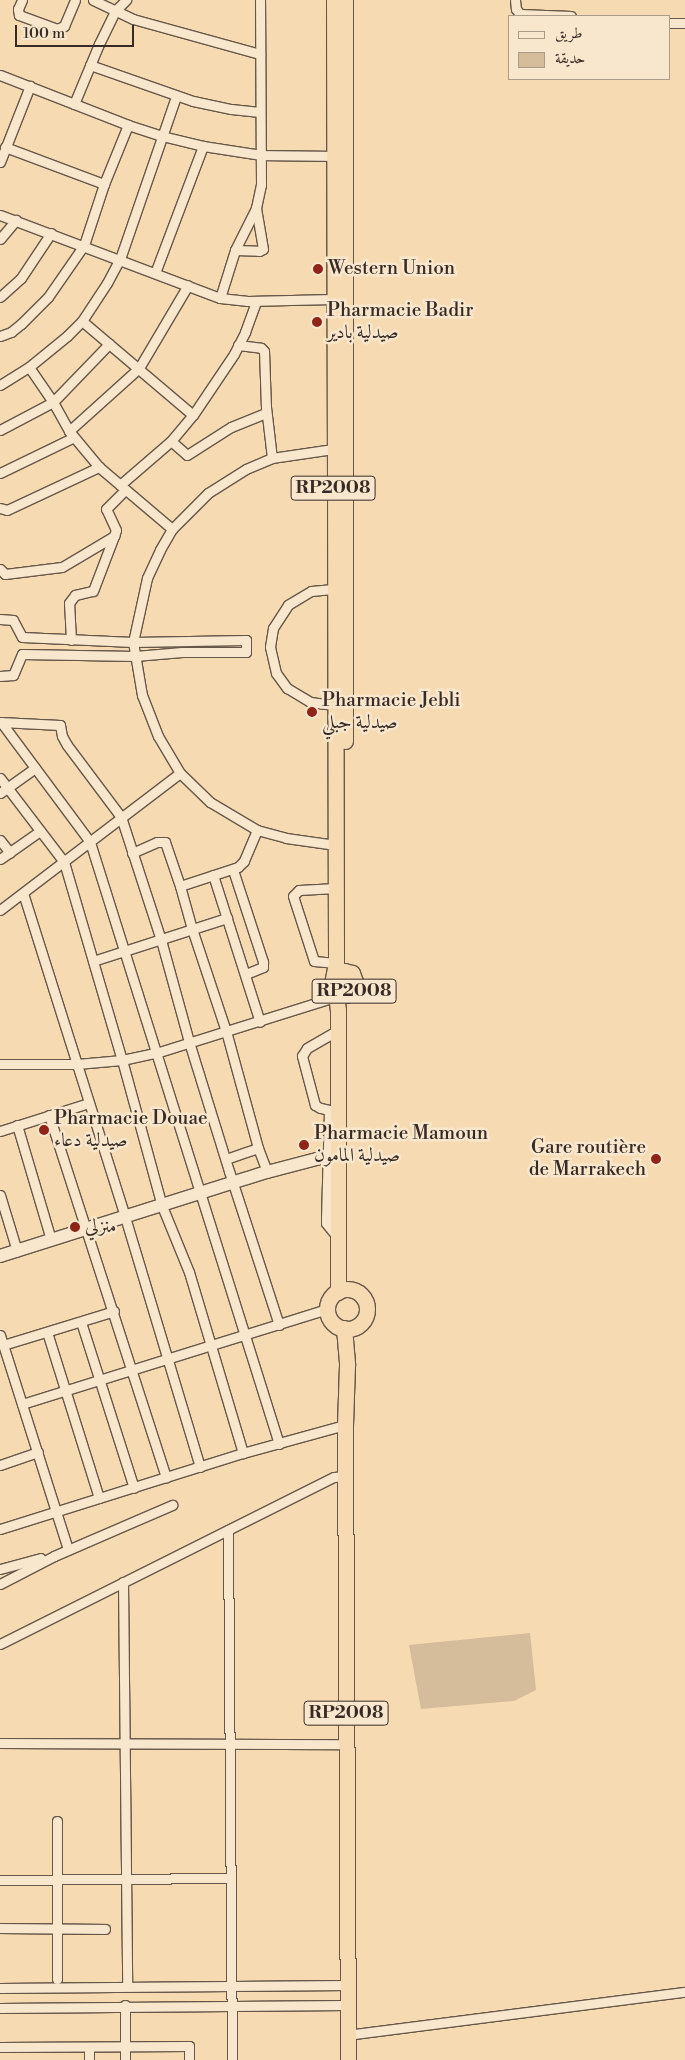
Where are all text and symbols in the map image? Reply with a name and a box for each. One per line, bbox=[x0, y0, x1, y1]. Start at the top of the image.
scale bar bbox=[18, 15, 136, 47]
legend bbox=[508, 15, 670, 80]
text: 100 m bbox=[23, 24, 65, 43]
text: طريق bbox=[555, 24, 582, 43]
text: حديقة bbox=[555, 49, 585, 68]
place label: Western Union bbox=[328, 258, 455, 280]
marker: Western Union bbox=[312, 263, 324, 275]
place label: Pharmacie Badir صيدلية بادير bbox=[327, 300, 473, 344]
marker: Pharmacie Badir صيدلية بادير bbox=[311, 316, 323, 328]
road number: RP2008 bbox=[290, 472, 376, 503]
place label: Pharmacie Jebli صيدلية جبلي bbox=[322, 690, 461, 734]
marker: Pharmacie Jebli صيدلية جبلي bbox=[306, 706, 318, 718]
road number: RP2008 bbox=[312, 976, 396, 1006]
place label: Pharmacie Douae صيدلية دعاء bbox=[54, 1108, 208, 1152]
place label: Pharmacie Mamoun صيدلية المامون bbox=[314, 1123, 488, 1167]
marker: Pharmacie Douae صيدلية دعاء bbox=[38, 1124, 50, 1136]
place label: Gare routière de Marrakech bbox=[529, 1137, 646, 1181]
marker: Pharmacie Mamoun صيدلية المامون bbox=[298, 1139, 310, 1151]
marker: Gare routière de Marrakech bbox=[650, 1153, 662, 1165]
place label: منزلي bbox=[85, 1216, 116, 1238]
marker: منزلي bbox=[69, 1221, 81, 1233]
road number: RP2008 bbox=[304, 1698, 388, 1729]

